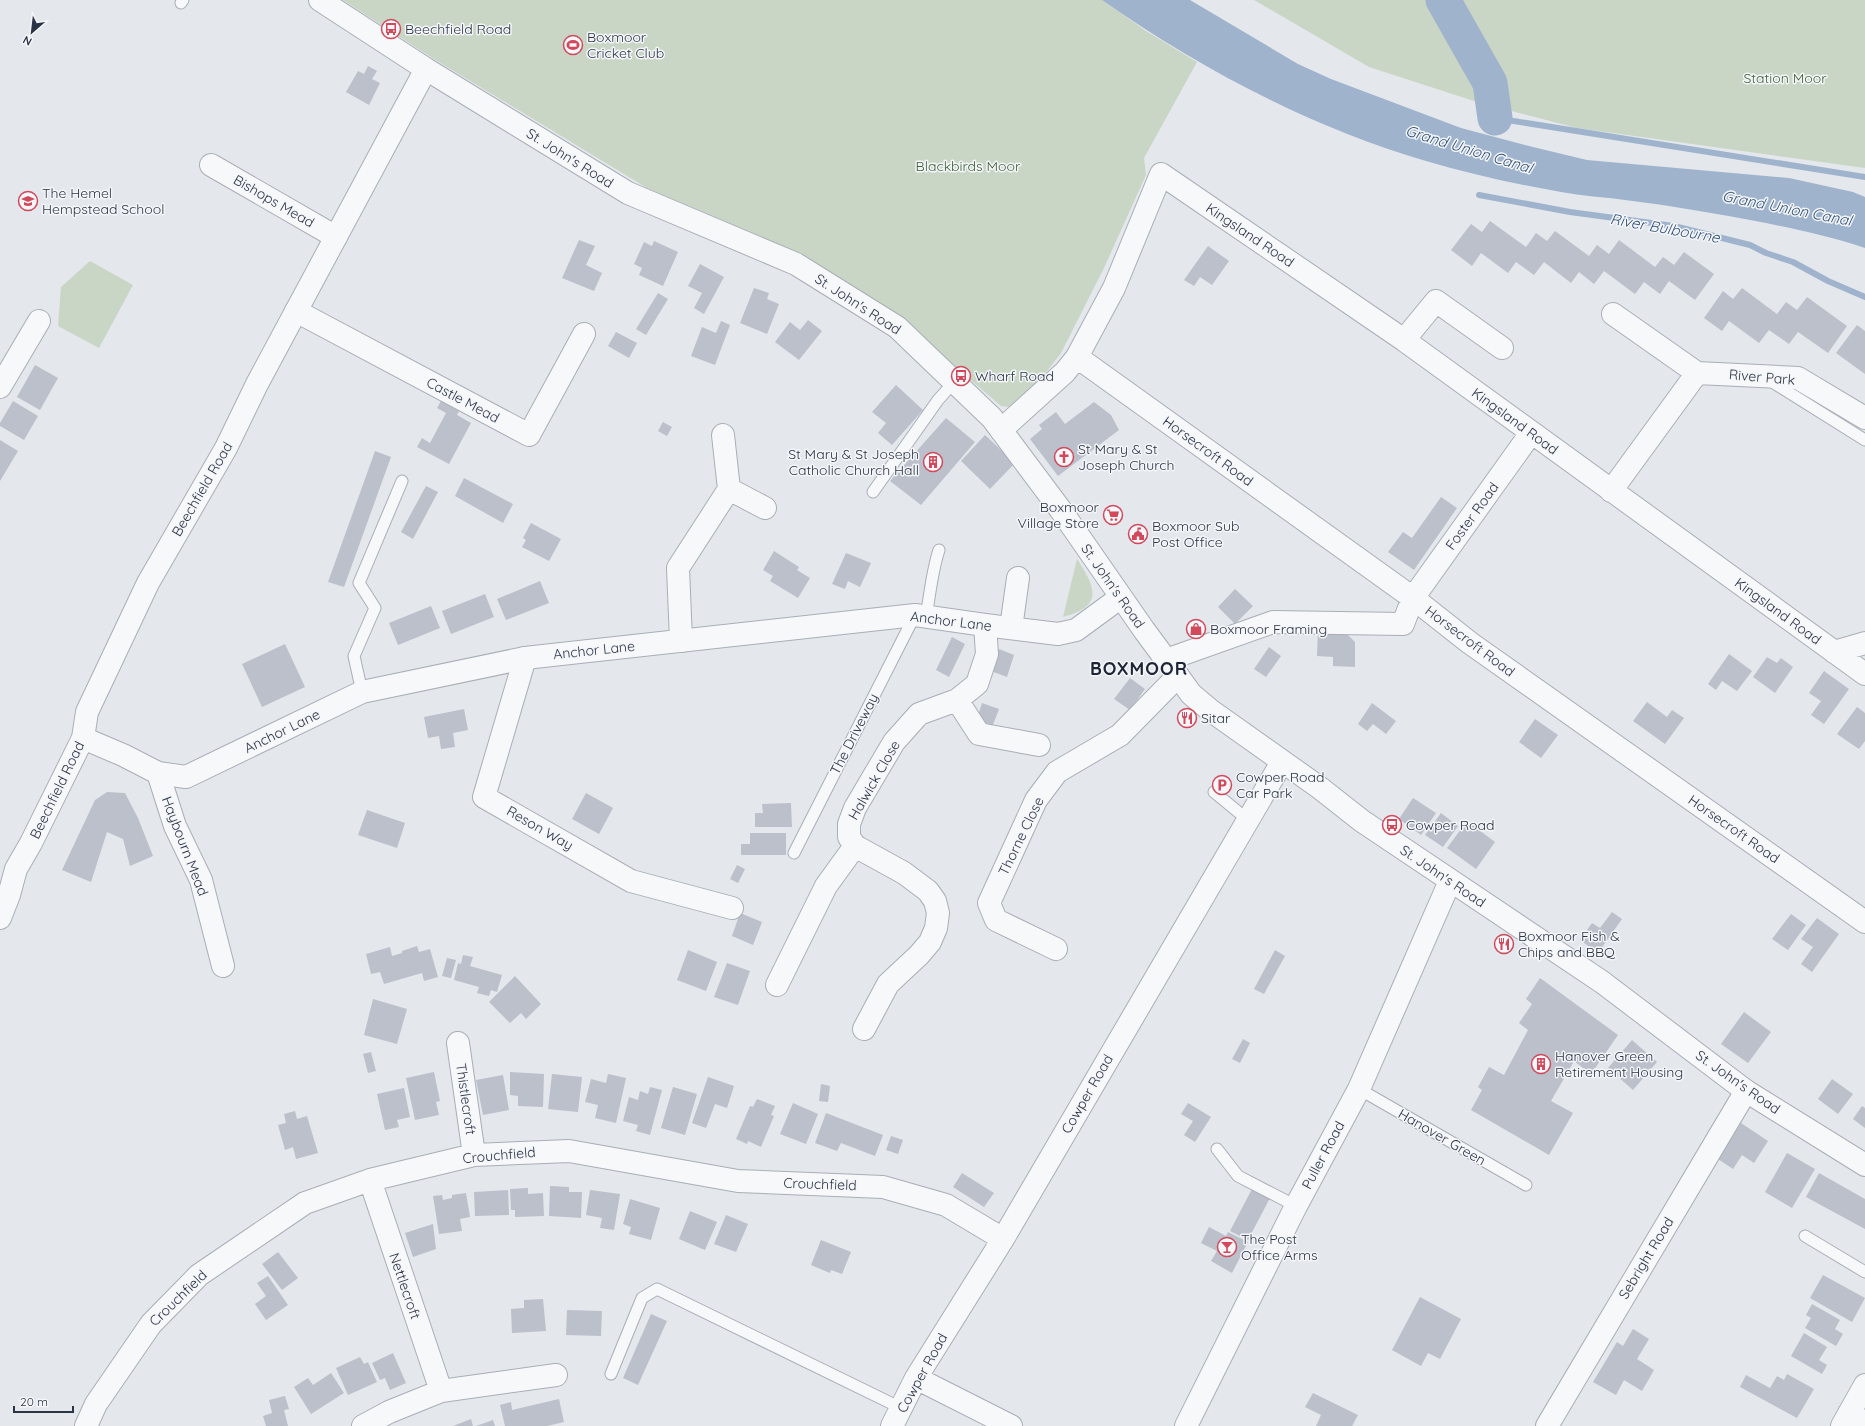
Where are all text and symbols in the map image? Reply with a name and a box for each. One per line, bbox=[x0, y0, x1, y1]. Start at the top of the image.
north arrow bbox=[12, 12, 52, 52]
bus stop icon: Beechfield Road bbox=[380, 18, 402, 40]
place label: Beechfield Road bbox=[405, 20, 511, 38]
place label: Boxmoor Cricket Club bbox=[587, 28, 664, 62]
text: N bbox=[20, 33, 34, 49]
sports icon: Boxmoor Cricket Club bbox=[562, 34, 584, 56]
park label: Station Moor bbox=[1743, 69, 1827, 87]
water label: Grand Union Canal bbox=[1403, 121, 1536, 178]
street label: St. John's Road bbox=[523, 124, 617, 192]
park label: Blackbirds Moor bbox=[916, 157, 1021, 175]
street label: Bishops Mead bbox=[230, 171, 318, 231]
place label: The Hemel Hempstead School bbox=[42, 184, 164, 218]
water label: Grand Union Canal bbox=[1721, 186, 1855, 230]
school or university icon: The Hemel Hempstead School bbox=[17, 190, 39, 212]
street label: Kingsland Road bbox=[1202, 199, 1298, 271]
water label: River Bulbourne bbox=[1609, 209, 1722, 247]
street label: St. John's Road bbox=[811, 269, 905, 339]
bus stop icon: Wharf Road bbox=[950, 365, 972, 387]
street label: River Park bbox=[1728, 365, 1796, 389]
place label: Wharf Road bbox=[975, 367, 1054, 385]
street label: Castle Mead bbox=[423, 373, 503, 427]
street label: Kingsland Road bbox=[1468, 384, 1562, 458]
street label: Horsecroft Road bbox=[1159, 412, 1257, 490]
street label: Beechfield Road bbox=[168, 439, 236, 539]
place label: St Mary & St Joseph Church bbox=[1078, 440, 1175, 474]
place label: St Mary & St Joseph Catholic Church Hall bbox=[788, 445, 919, 479]
church icon: St Mary & St Joseph Church bbox=[1053, 446, 1075, 468]
building icon: St Mary & St Joseph Catholic Church Hall bbox=[922, 451, 944, 473]
street label: Foster Road bbox=[1441, 479, 1503, 553]
place label: Boxmoor Village Store bbox=[1018, 498, 1100, 532]
supermarket icon: Boxmoor Village Store bbox=[1102, 504, 1124, 526]
place label: Boxmoor Sub Post Office bbox=[1152, 517, 1239, 551]
public building icon: Boxmoor Sub Post Office bbox=[1127, 523, 1149, 545]
street label: St. John's Road bbox=[1077, 540, 1149, 632]
street label: Kingsland Road bbox=[1731, 574, 1825, 648]
street label: Horsecroft Road bbox=[1422, 601, 1518, 681]
street label: Anchor Lane bbox=[909, 607, 993, 635]
shop icon: Boxmoor Framing bbox=[1185, 618, 1207, 640]
place label: Boxmoor Framing bbox=[1210, 620, 1327, 638]
street label: Anchor Lane bbox=[552, 637, 636, 663]
district label: BOXMOOR bbox=[1090, 657, 1188, 680]
street label: The Driveway bbox=[826, 690, 882, 778]
street label: Anchor Lane bbox=[241, 705, 323, 757]
restaurant icon: Sitar bbox=[1176, 707, 1198, 729]
place label: Sitar bbox=[1201, 709, 1231, 727]
street label: Halwick Close bbox=[844, 737, 904, 823]
street label: Beechfield Road bbox=[26, 738, 88, 842]
place label: Cowper Road Car Park bbox=[1236, 768, 1324, 802]
parking icon: Cowper Road Car Park bbox=[1211, 774, 1233, 796]
street label: Horsecroft Road bbox=[1685, 791, 1783, 867]
street label: Haybourn Mead bbox=[158, 794, 212, 898]
street label: Thorne Close bbox=[994, 794, 1048, 878]
street label: Reson Way bbox=[503, 802, 577, 854]
bus stop icon: Cowper Road bbox=[1381, 814, 1403, 836]
place label: Cowper Road bbox=[1406, 816, 1494, 834]
street label: St. John's Road bbox=[1397, 841, 1489, 911]
place label: Boxmoor Fish & Chips and BBQ bbox=[1518, 927, 1620, 961]
restaurant icon: Boxmoor Fish & Chips and BBQ bbox=[1493, 933, 1515, 955]
street label: St. John's Road bbox=[1692, 1046, 1784, 1118]
place label: Hanover Green Retirement Housing bbox=[1555, 1047, 1683, 1081]
street label: Cowper Road bbox=[1057, 1051, 1117, 1137]
building icon: Hanover Green Retirement Housing bbox=[1530, 1053, 1552, 1075]
street label: Thistlecroft bbox=[452, 1062, 480, 1136]
street label: Hanover Green bbox=[1395, 1105, 1489, 1169]
street label: Puller Road bbox=[1298, 1118, 1348, 1192]
street label: Crouchfield bbox=[462, 1143, 536, 1167]
street label: Crouchfield bbox=[783, 1174, 857, 1194]
street label: Sebright Road bbox=[1614, 1214, 1678, 1302]
place label: The Post Office Arms bbox=[1241, 1230, 1318, 1264]
bar icon: The Post Office Arms bbox=[1216, 1236, 1238, 1258]
street label: Nettlecroft bbox=[385, 1250, 425, 1322]
street label: Crouchfield bbox=[145, 1266, 211, 1330]
street label: Cowper Road bbox=[893, 1330, 951, 1416]
scale bar bbox=[14, 1388, 73, 1414]
text: 20 m bbox=[20, 1394, 48, 1409]

